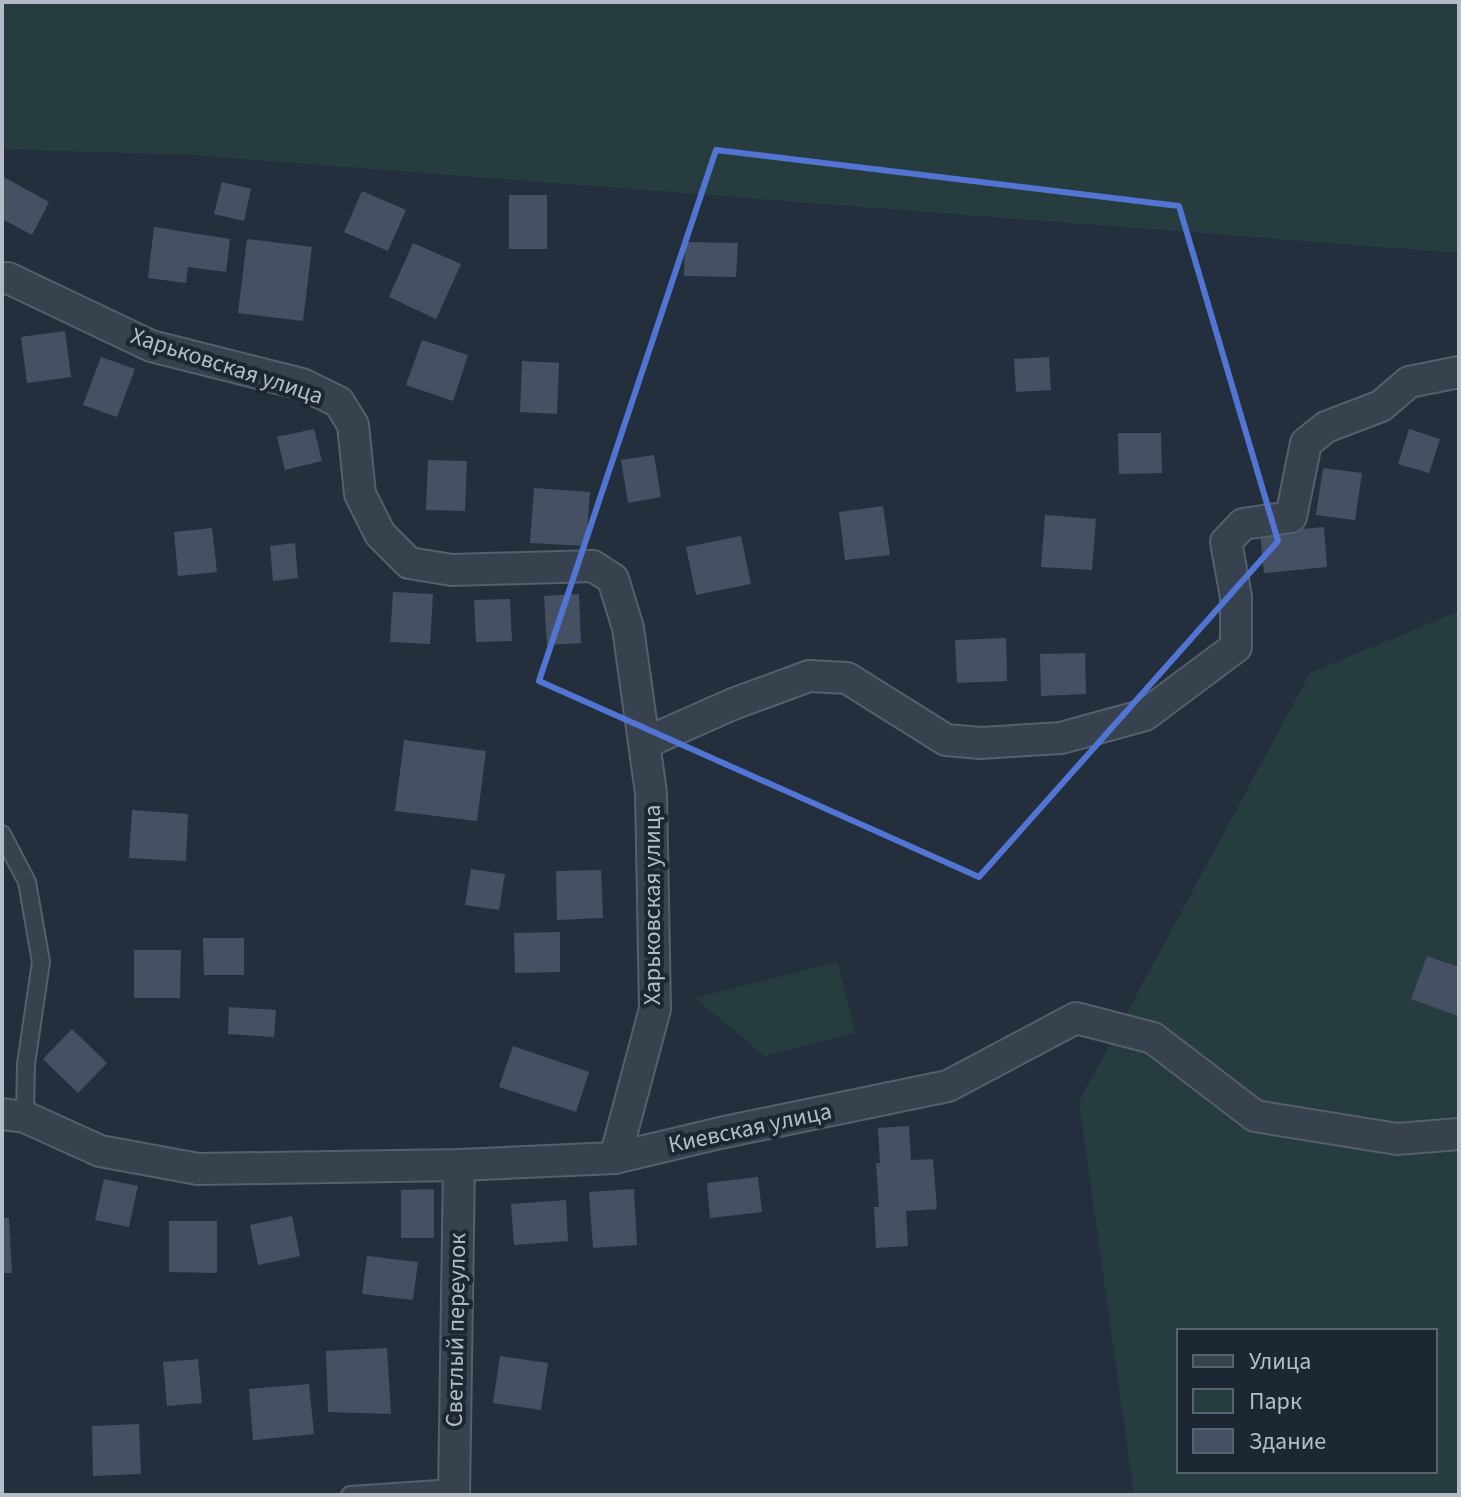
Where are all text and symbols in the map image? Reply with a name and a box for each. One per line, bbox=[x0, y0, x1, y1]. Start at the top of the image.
street label: Харьковская улица bbox=[126, 318, 328, 414]
street label: Харьковская улица bbox=[635, 805, 670, 1005]
street label: Киевская улица bbox=[665, 1094, 835, 1162]
street label: Светлый переулок bbox=[437, 1233, 475, 1427]
legend bbox=[1177, 1329, 1437, 1473]
text: Улица bbox=[1249, 1344, 1311, 1379]
text: Парк bbox=[1249, 1384, 1302, 1419]
text: Здание bbox=[1249, 1424, 1326, 1459]

